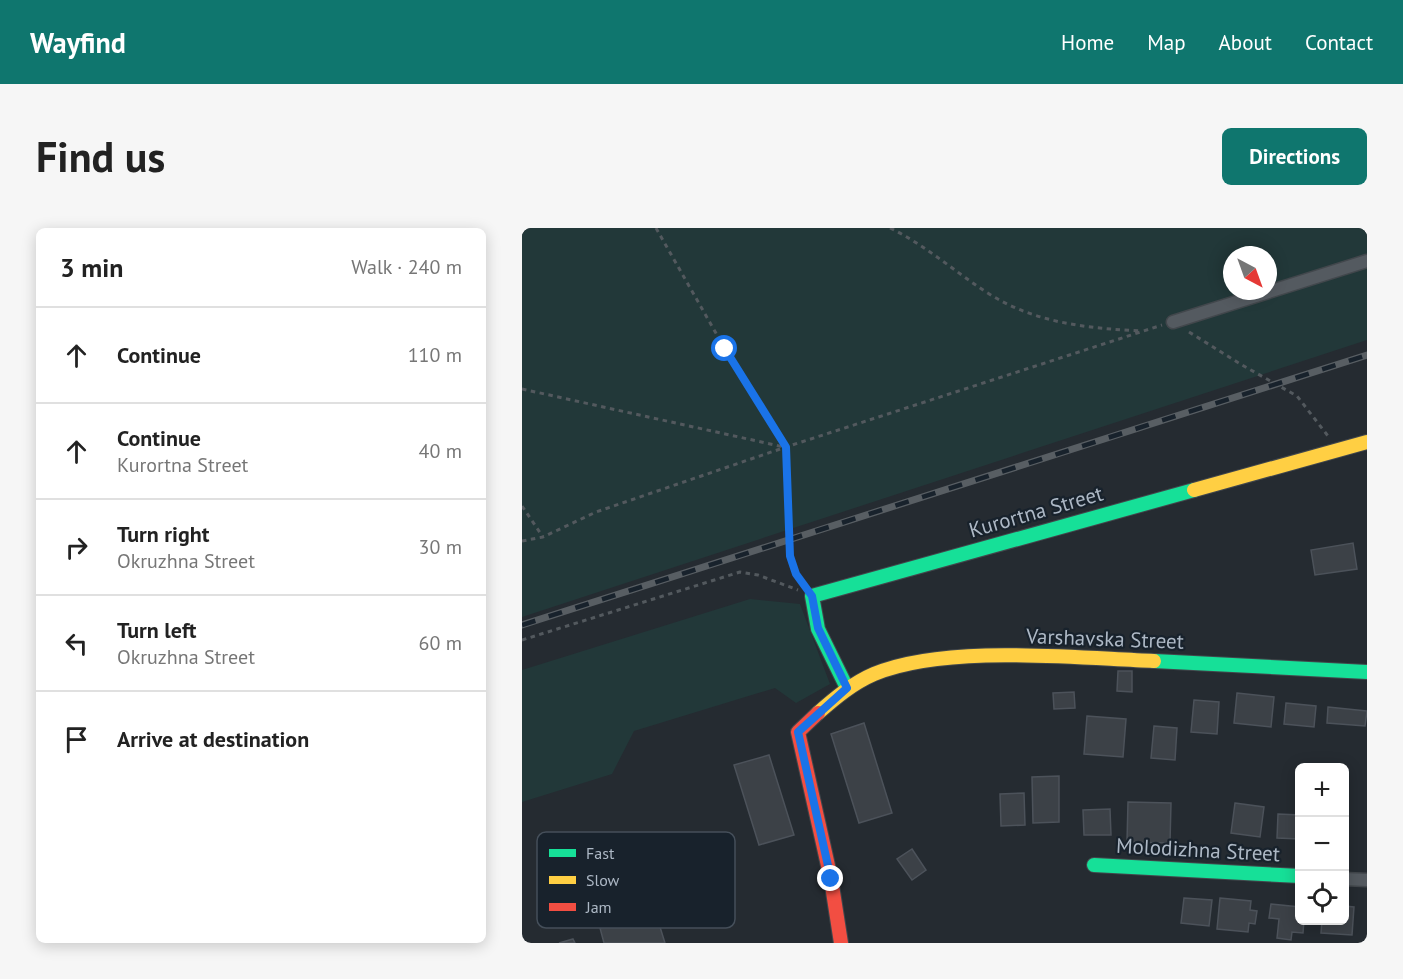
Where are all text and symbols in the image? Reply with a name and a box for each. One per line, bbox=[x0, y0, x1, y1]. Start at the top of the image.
text: Wayfind bbox=[30, 24, 126, 61]
text: Home bbox=[1061, 29, 1114, 56]
text: Map bbox=[1147, 29, 1186, 56]
text: About bbox=[1219, 29, 1272, 56]
text: Contact bbox=[1305, 29, 1373, 56]
button: Directions bbox=[1222, 128, 1367, 185]
text: Find us bbox=[36, 129, 165, 184]
north arrow bbox=[1223, 246, 1277, 300]
text: 3 min bbox=[60, 251, 123, 284]
text: Walk · 240 m bbox=[351, 254, 462, 280]
route start bbox=[711, 335, 737, 361]
icon: ahead bbox=[60, 339, 93, 372]
text: Continue bbox=[117, 341, 201, 369]
text: 110 m bbox=[408, 342, 462, 368]
text: Continue bbox=[117, 424, 201, 452]
icon: ahead bbox=[60, 435, 93, 468]
text: 40 m bbox=[419, 438, 462, 464]
text: Kurortna Street bbox=[117, 452, 248, 478]
street label: Kurortna Street bbox=[966, 480, 1106, 544]
text: Turn right bbox=[117, 520, 209, 548]
icon: right bbox=[60, 531, 93, 564]
text: 30 m bbox=[419, 534, 462, 560]
text: Okruzhna Street bbox=[117, 548, 255, 574]
text: Turn left bbox=[117, 616, 197, 644]
street label: Varshavska Street bbox=[1025, 622, 1184, 655]
icon: left bbox=[60, 627, 93, 660]
text: 60 m bbox=[419, 630, 462, 656]
text: Okruzhna Street bbox=[117, 644, 255, 670]
icon: arrive bbox=[60, 723, 93, 756]
text: Arrive at destination bbox=[117, 725, 309, 753]
map controls bbox=[1295, 763, 1349, 925]
button: + bbox=[1295, 763, 1349, 817]
button: − bbox=[1295, 817, 1349, 871]
legend bbox=[537, 832, 735, 928]
street label: Molodizhna Street bbox=[1115, 832, 1281, 867]
text: Fast bbox=[586, 843, 615, 863]
route end bbox=[817, 865, 843, 891]
text: Slow bbox=[586, 870, 620, 890]
button: locate bbox=[1295, 871, 1349, 925]
text: Jam bbox=[585, 897, 612, 917]

